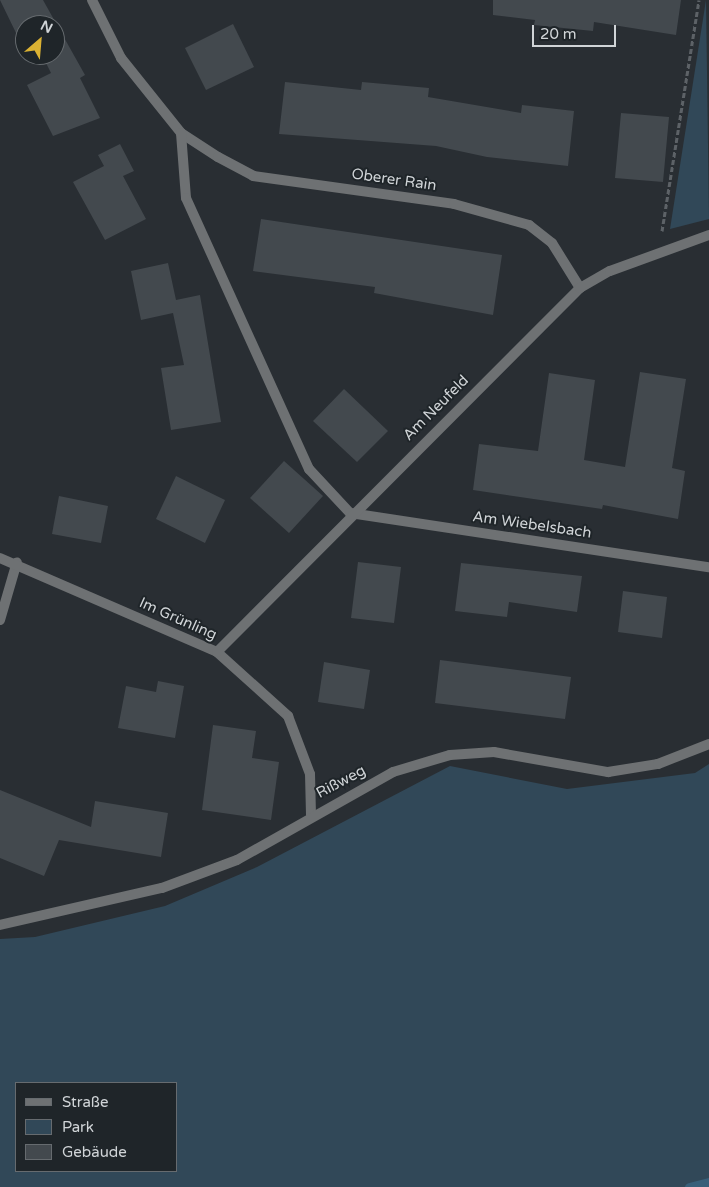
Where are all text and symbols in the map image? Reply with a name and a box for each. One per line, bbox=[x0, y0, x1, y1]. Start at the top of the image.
north arrow bbox=[15, 15, 65, 65]
scale bar bbox=[534, 15, 618, 47]
text: N bbox=[38, 17, 55, 37]
text: 20 m bbox=[540, 25, 577, 43]
street label: Oberer Rain bbox=[350, 165, 438, 195]
street label: Am Neufeld bbox=[400, 372, 472, 444]
street label: Am Wiebelsbach bbox=[471, 508, 593, 542]
street label: Im Grünling bbox=[136, 594, 220, 644]
street label: Rißweg bbox=[313, 762, 369, 802]
legend bbox=[15, 1082, 178, 1172]
text: Straße bbox=[62, 1093, 108, 1111]
text: Park bbox=[62, 1118, 94, 1136]
text: Gebäude bbox=[62, 1143, 127, 1161]

